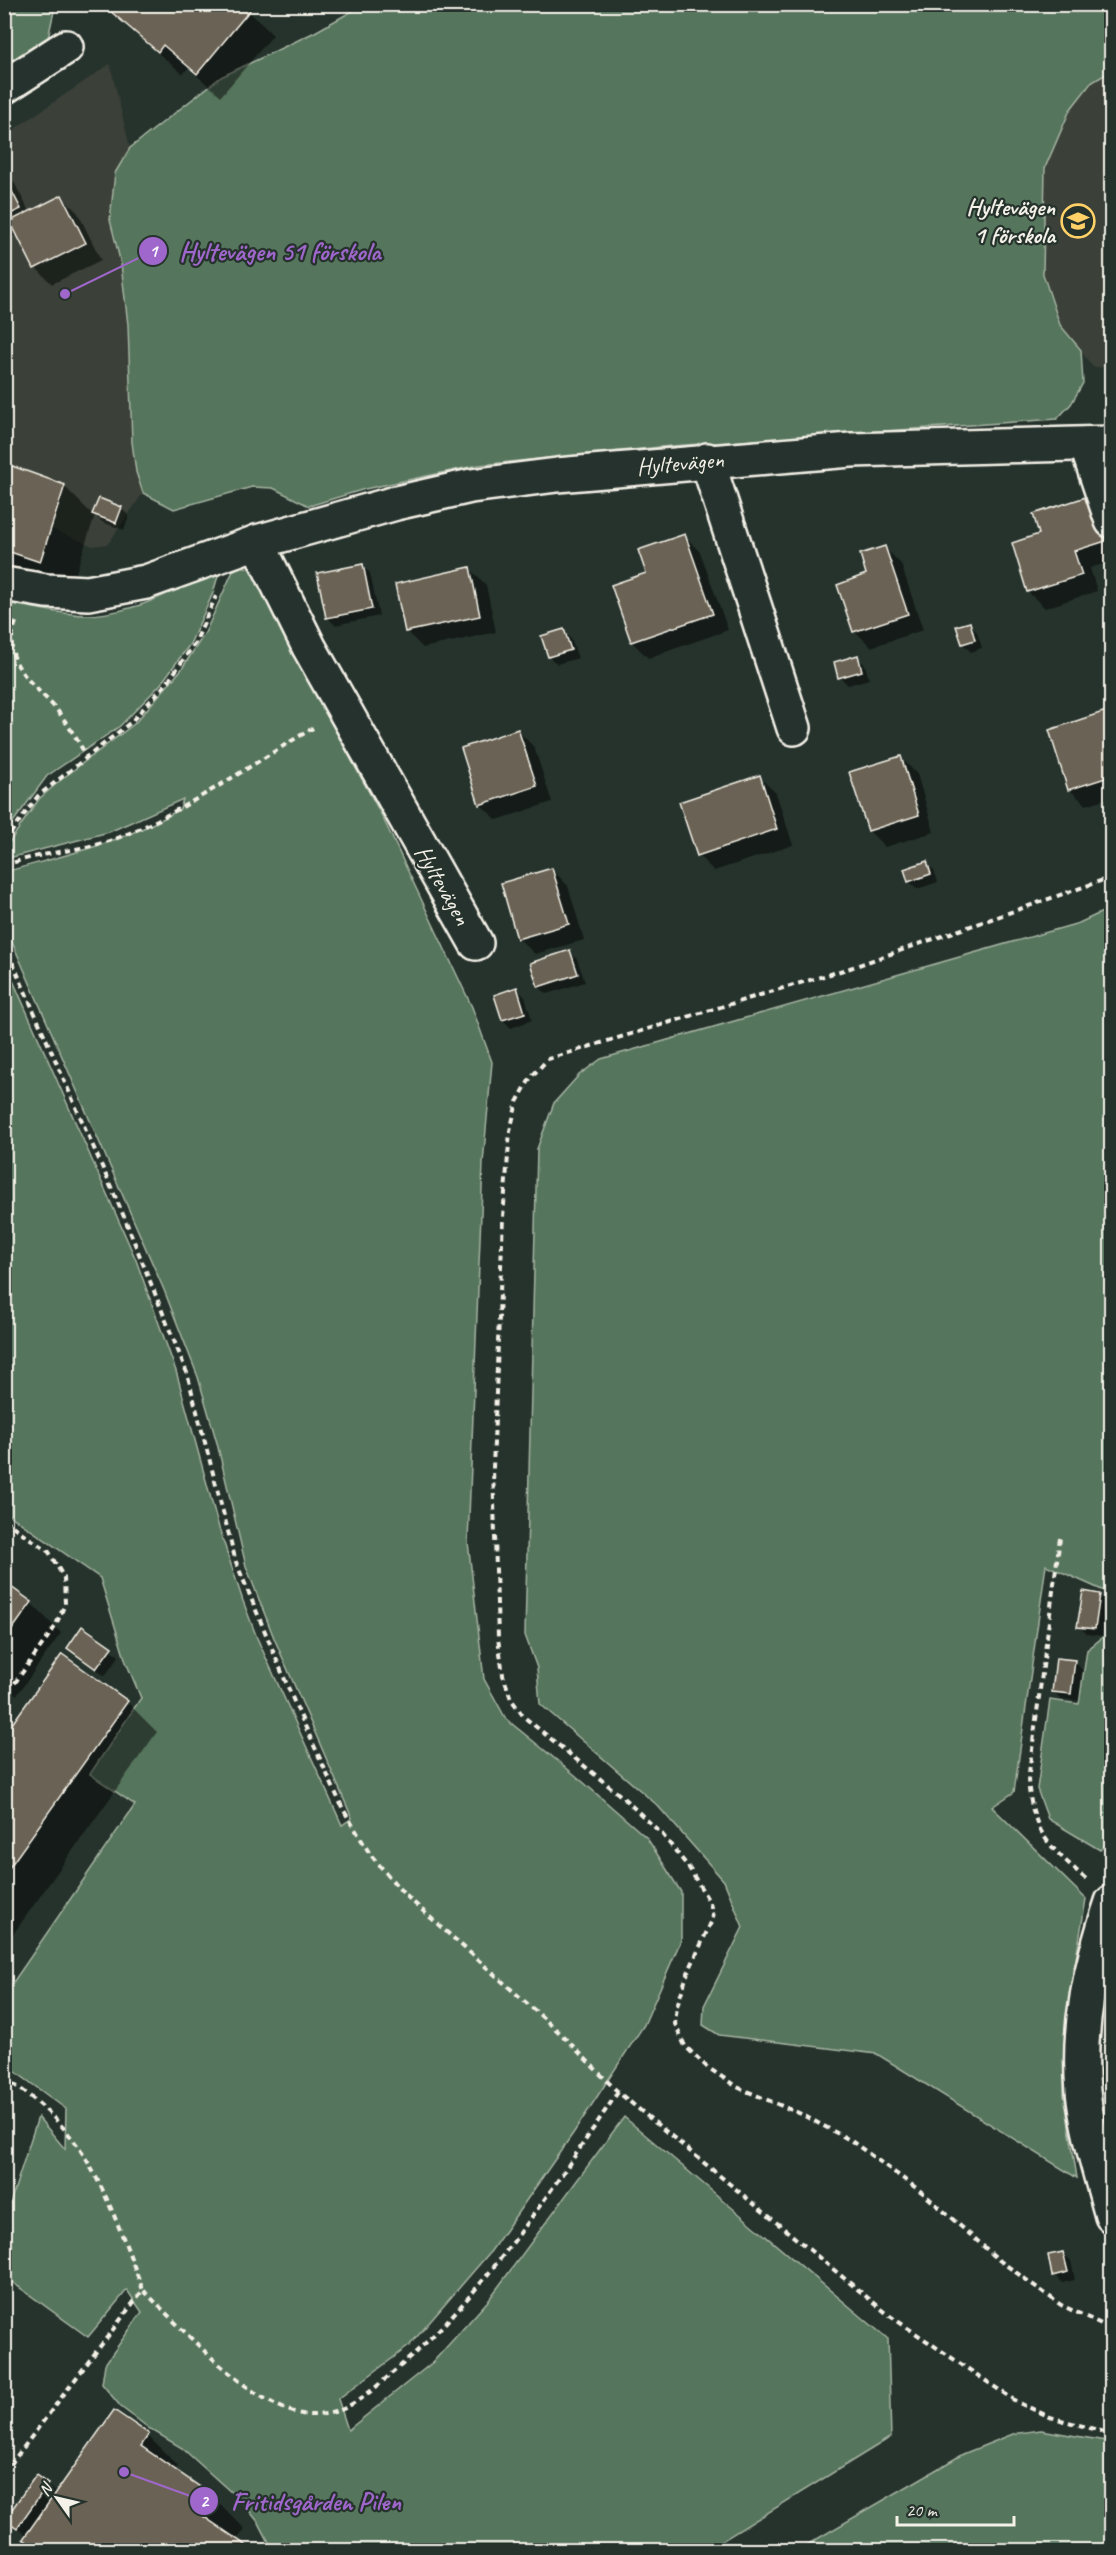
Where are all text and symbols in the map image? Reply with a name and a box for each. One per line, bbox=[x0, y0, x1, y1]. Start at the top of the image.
place label: Hyltevägen 1 förskola bbox=[966, 192, 1057, 250]
school or university icon: Hyltevägen 1 förskola bbox=[1060, 203, 1096, 239]
callout: Hyltevägen 51 förskola bbox=[138, 229, 393, 273]
text: Hyltevägen 51 förskola bbox=[179, 235, 383, 268]
text: 1 bbox=[149, 240, 159, 262]
street label: Hyltevägen bbox=[635, 444, 725, 482]
street label: Hyltevägen bbox=[408, 840, 478, 930]
north arrow bbox=[27, 2468, 87, 2528]
text: N bbox=[34, 2478, 58, 2500]
callout: Fritidsgården Pilen bbox=[189, 2479, 413, 2523]
text: Fritidsgården Pilen bbox=[231, 2485, 402, 2518]
scale bar bbox=[897, 2489, 1014, 2527]
text: 2 bbox=[200, 2490, 210, 2512]
text: 20 m bbox=[906, 2499, 939, 2521]

